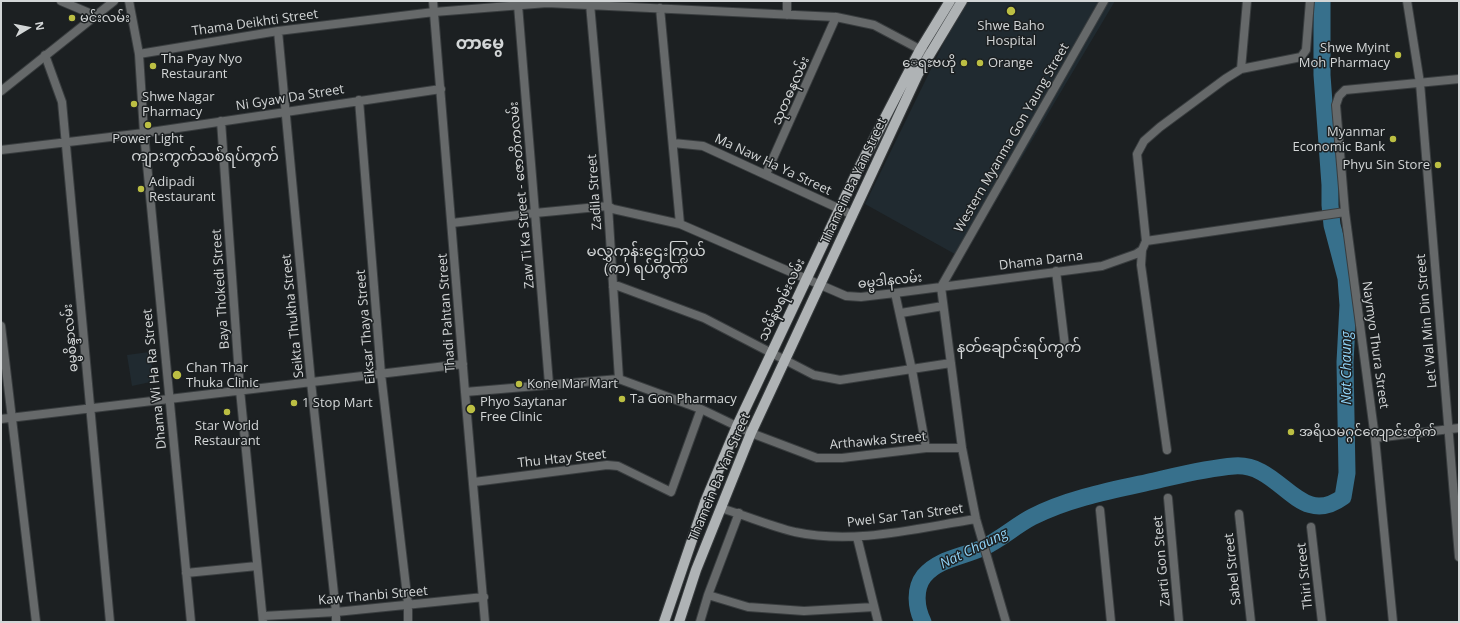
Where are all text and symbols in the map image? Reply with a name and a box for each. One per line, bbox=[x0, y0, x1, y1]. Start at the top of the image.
marker: Shwe Baho Hospital bbox=[1005, 5, 1017, 17]
street label: Thama Deikhti Street bbox=[191, 6, 319, 40]
north arrow bbox=[8, 8, 48, 48]
place label: မင်းလမ်း bbox=[80, 10, 130, 26]
marker: မင်းလမ်း bbox=[67, 13, 77, 23]
place label: Shwe Baho Hospital bbox=[977, 18, 1045, 49]
text: N bbox=[32, 20, 48, 32]
district label: တာမွေ bbox=[456, 34, 504, 54]
place label: Shwe Myint Moh Pharmacy bbox=[1299, 40, 1390, 71]
street label: Western Myanma Gon Yaung Street bbox=[951, 41, 1073, 235]
marker: Shwe Myint Moh Pharmacy bbox=[1393, 50, 1403, 60]
place label: Tha Pyay Nyo Restaurant bbox=[161, 51, 242, 82]
street label: သုတဓနလမ်း bbox=[769, 54, 813, 128]
place label: ေရႊဗဟို bbox=[902, 55, 956, 71]
place label: Orange bbox=[988, 55, 1033, 71]
marker: ေရႊဗဟို bbox=[959, 58, 969, 68]
marker: Orange bbox=[975, 58, 985, 68]
marker: Tha Pyay Nyo Restaurant bbox=[148, 61, 158, 71]
street label: Ni Gyaw Da Street bbox=[235, 82, 345, 114]
place label: Shwe Nagar Pharmacy bbox=[142, 89, 214, 120]
marker: Shwe Nagar Pharmacy bbox=[129, 99, 139, 109]
street label: Zaw Ti Ka Street - ဇောတိကလမ်း bbox=[506, 101, 538, 289]
street label: Thamein Ba Yan Street bbox=[818, 115, 890, 247]
marker: Power Light bbox=[143, 120, 153, 130]
place label: Myanmar Economic Bank bbox=[1293, 124, 1385, 155]
place label: Power Light bbox=[112, 131, 184, 147]
street label: Ma Naw Ha Ya Street bbox=[712, 131, 834, 199]
marker: Myanmar Economic Bank bbox=[1388, 134, 1398, 144]
district label: ကျားကွက်သစ်ရပ်ကွက် bbox=[131, 148, 279, 166]
street label: Zadila Street bbox=[585, 154, 605, 230]
place label: Phyu Sin Store bbox=[1342, 157, 1430, 173]
marker: Phyu Sin Store bbox=[1433, 160, 1443, 170]
place label: Adipadi Restaurant bbox=[149, 174, 215, 205]
marker: Adipadi Restaurant bbox=[136, 184, 146, 194]
street label: Baya Thokedi Street bbox=[209, 228, 233, 350]
district label: မလွှကုန်းဌေးကြွယ် (က) ရပ်ကွက် bbox=[586, 243, 706, 278]
street label: Dhama Darna bbox=[998, 248, 1084, 274]
street label: Seikta Thukha Street bbox=[279, 253, 307, 379]
street label: Thadi Pahtan Street bbox=[435, 253, 459, 373]
street label: Let Wal Min Din Street bbox=[1413, 253, 1441, 389]
street label: သမိန်ဗရမ်းလမ်း bbox=[755, 256, 809, 344]
street label: Eiksar Thaya Street bbox=[353, 269, 379, 385]
street label: ဓမ္မဒါနလမ်း bbox=[857, 270, 923, 292]
street label: Naymyo Thura Street bbox=[1358, 280, 1392, 410]
street label: ဓမ္မစိန္ဒာလမ်း bbox=[60, 303, 82, 373]
street label: Dhama Wi Ha Ra Street bbox=[140, 308, 170, 450]
water label: Nat Chaung bbox=[1339, 331, 1355, 405]
district label: နတ်ချောင်းရပ်ကွက် bbox=[957, 339, 1081, 357]
place label: Chan Thar Thuka Clinic bbox=[186, 360, 259, 391]
marker: Chan Thar Thuka Clinic bbox=[171, 369, 183, 381]
place label: Kone Mar Mart bbox=[527, 376, 618, 392]
marker: Kone Mar Mart bbox=[514, 379, 524, 389]
place label: Ta Gon Pharmacy bbox=[630, 391, 737, 407]
place label: Phyo Saytanar Free Clinic bbox=[480, 394, 567, 425]
marker: Ta Gon Pharmacy bbox=[617, 394, 627, 404]
place label: 1 Stop Mart bbox=[302, 395, 373, 411]
marker: 1 Stop Mart bbox=[289, 398, 299, 408]
marker: Phyo Saytanar Free Clinic bbox=[465, 403, 477, 415]
marker: Star World Restaurant bbox=[222, 407, 232, 417]
street label: Thamein Ba Yan Street bbox=[686, 411, 754, 543]
place label: Star World Restaurant bbox=[194, 418, 260, 449]
place label: အရိယမဂ္ဂင်ကျောင်းတိုက် bbox=[1299, 424, 1436, 440]
marker: အရိယမဂ္ဂင်ကျောင်းတိုက် bbox=[1286, 427, 1296, 437]
street label: Arthawka Street bbox=[829, 429, 927, 453]
street label: Thu Htay Steet bbox=[517, 447, 607, 471]
street label: Pwel Sar Tan Street bbox=[846, 501, 964, 531]
street label: Zarti Gon Steet bbox=[1150, 515, 1174, 607]
water label: Nat Chaung bbox=[937, 525, 1011, 573]
street label: Sabel Street bbox=[1221, 532, 1245, 606]
street label: Thiri Street bbox=[1294, 542, 1316, 610]
street label: Kaw Thanbi Street bbox=[318, 583, 428, 609]

